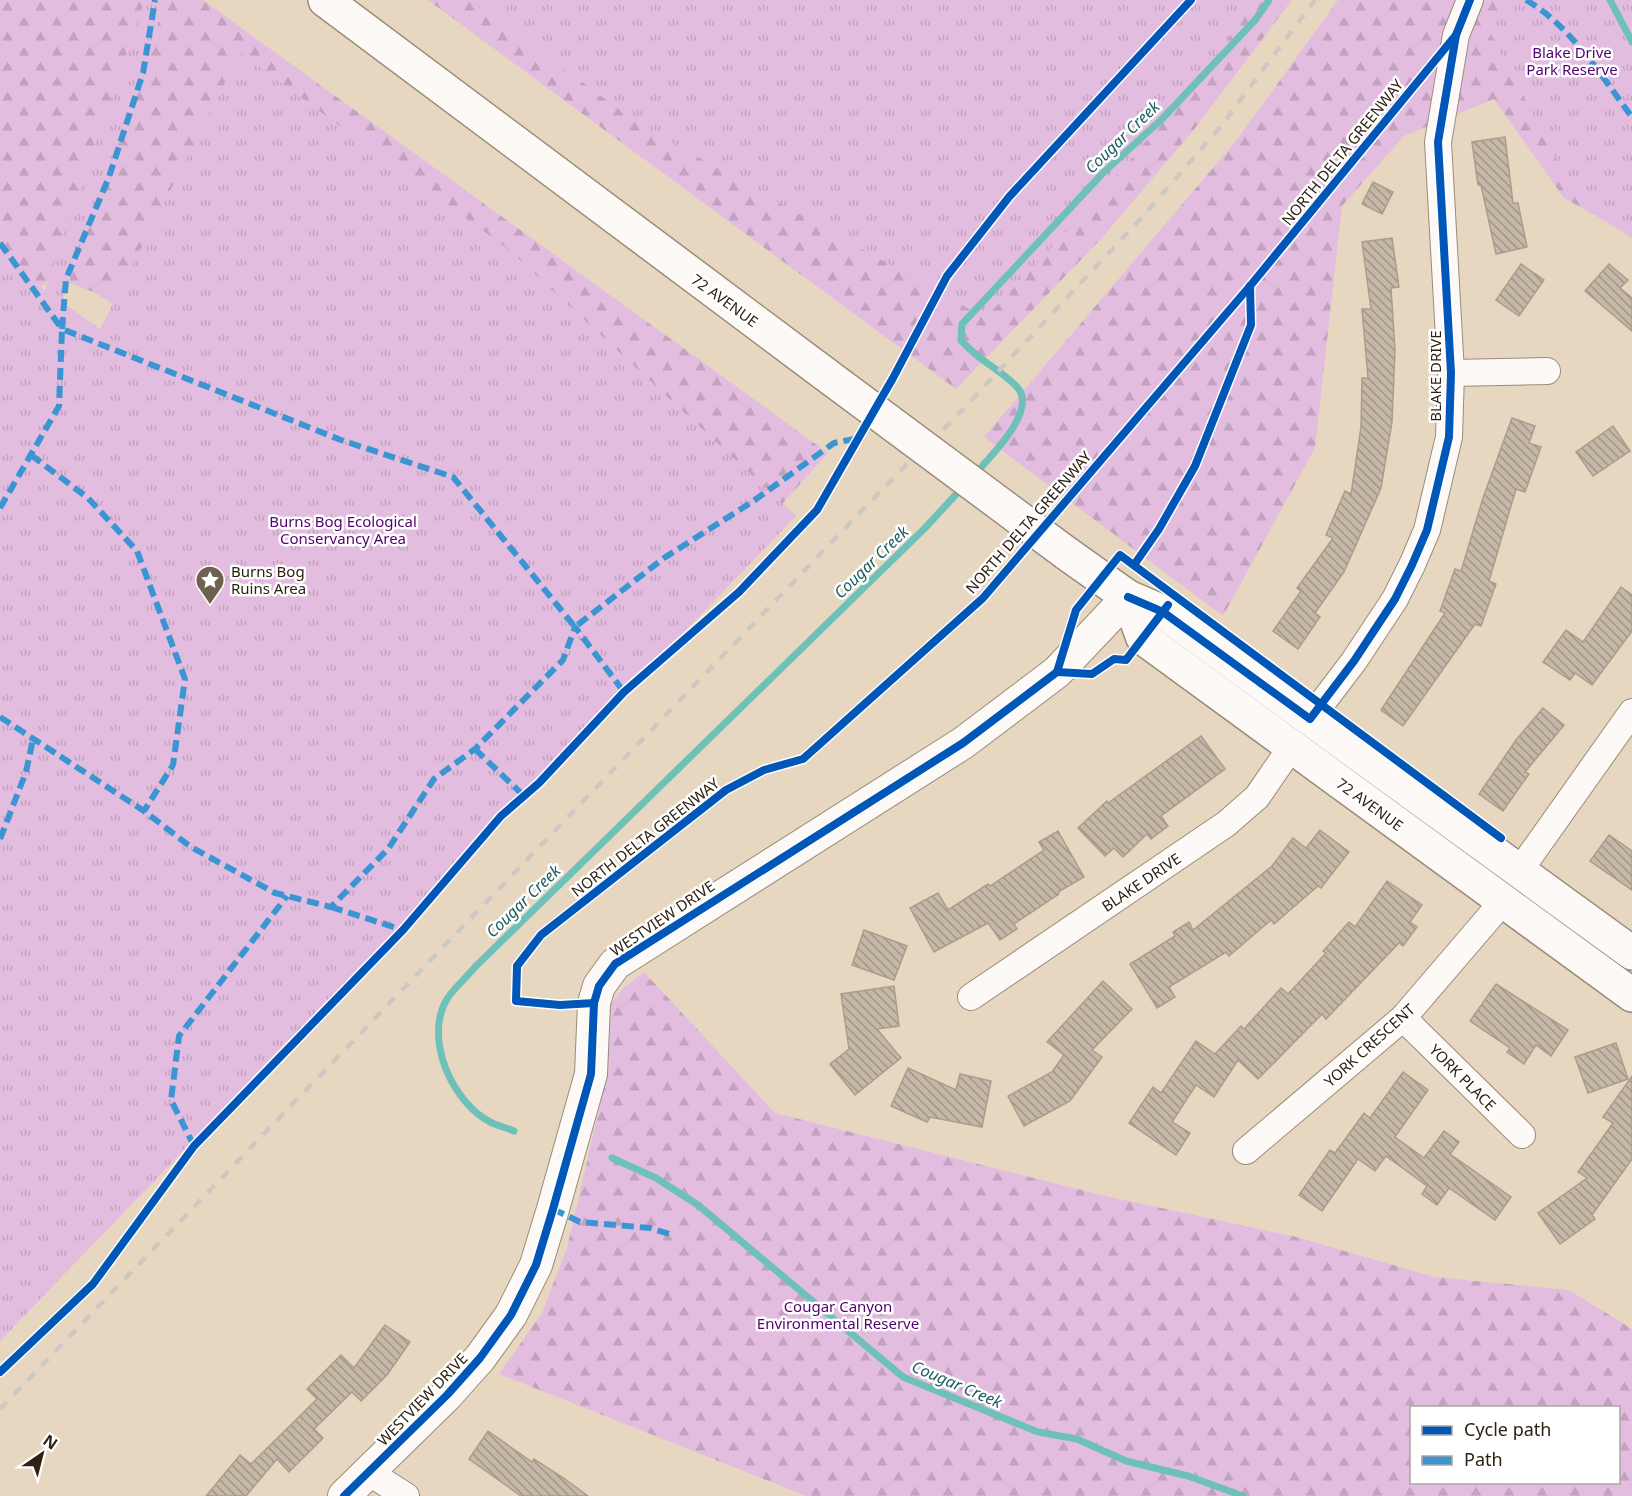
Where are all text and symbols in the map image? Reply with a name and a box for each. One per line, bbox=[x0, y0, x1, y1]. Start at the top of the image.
park label: Blake Drive Park Reserve bbox=[1526, 42, 1618, 79]
street label: NORTH DELTA GREENWAY bbox=[1277, 74, 1407, 229]
water label: Cougar Creek bbox=[1080, 95, 1165, 178]
street label: 72 AVENUE bbox=[688, 269, 762, 331]
street label: BLAKE DRIVE bbox=[1425, 330, 1445, 422]
street label: NORTH DELTA GREENWAY bbox=[961, 446, 1096, 597]
park label: Burns Bog Ecological Conservancy Area bbox=[269, 511, 417, 548]
water label: Cougar Creek bbox=[829, 520, 914, 603]
place label: Burns Bog Ruins Area bbox=[231, 561, 306, 598]
place icon: Burns Bog Ruins Area bbox=[194, 564, 226, 606]
street label: NORTH DELTA GREENWAY bbox=[567, 773, 723, 901]
street label: 72 AVENUE bbox=[1333, 773, 1407, 835]
street label: BLAKE DRIVE bbox=[1098, 848, 1184, 916]
water label: Cougar Creek bbox=[481, 859, 566, 942]
street label: WESTVIEW DRIVE bbox=[606, 876, 718, 960]
street label: YORK CRESCENT bbox=[1319, 999, 1419, 1091]
street label: YORK PLACE bbox=[1425, 1039, 1501, 1115]
park label: Cougar Canyon Environmental Reserve bbox=[757, 1296, 919, 1333]
street label: WESTVIEW DRIVE bbox=[372, 1348, 472, 1450]
water label: Cougar Creek bbox=[909, 1355, 1006, 1413]
legend bbox=[1410, 1406, 1620, 1484]
text: Cycle path bbox=[1464, 1417, 1551, 1441]
north arrow bbox=[12, 1424, 72, 1484]
text: N bbox=[39, 1429, 62, 1454]
text: Path bbox=[1464, 1447, 1503, 1471]

